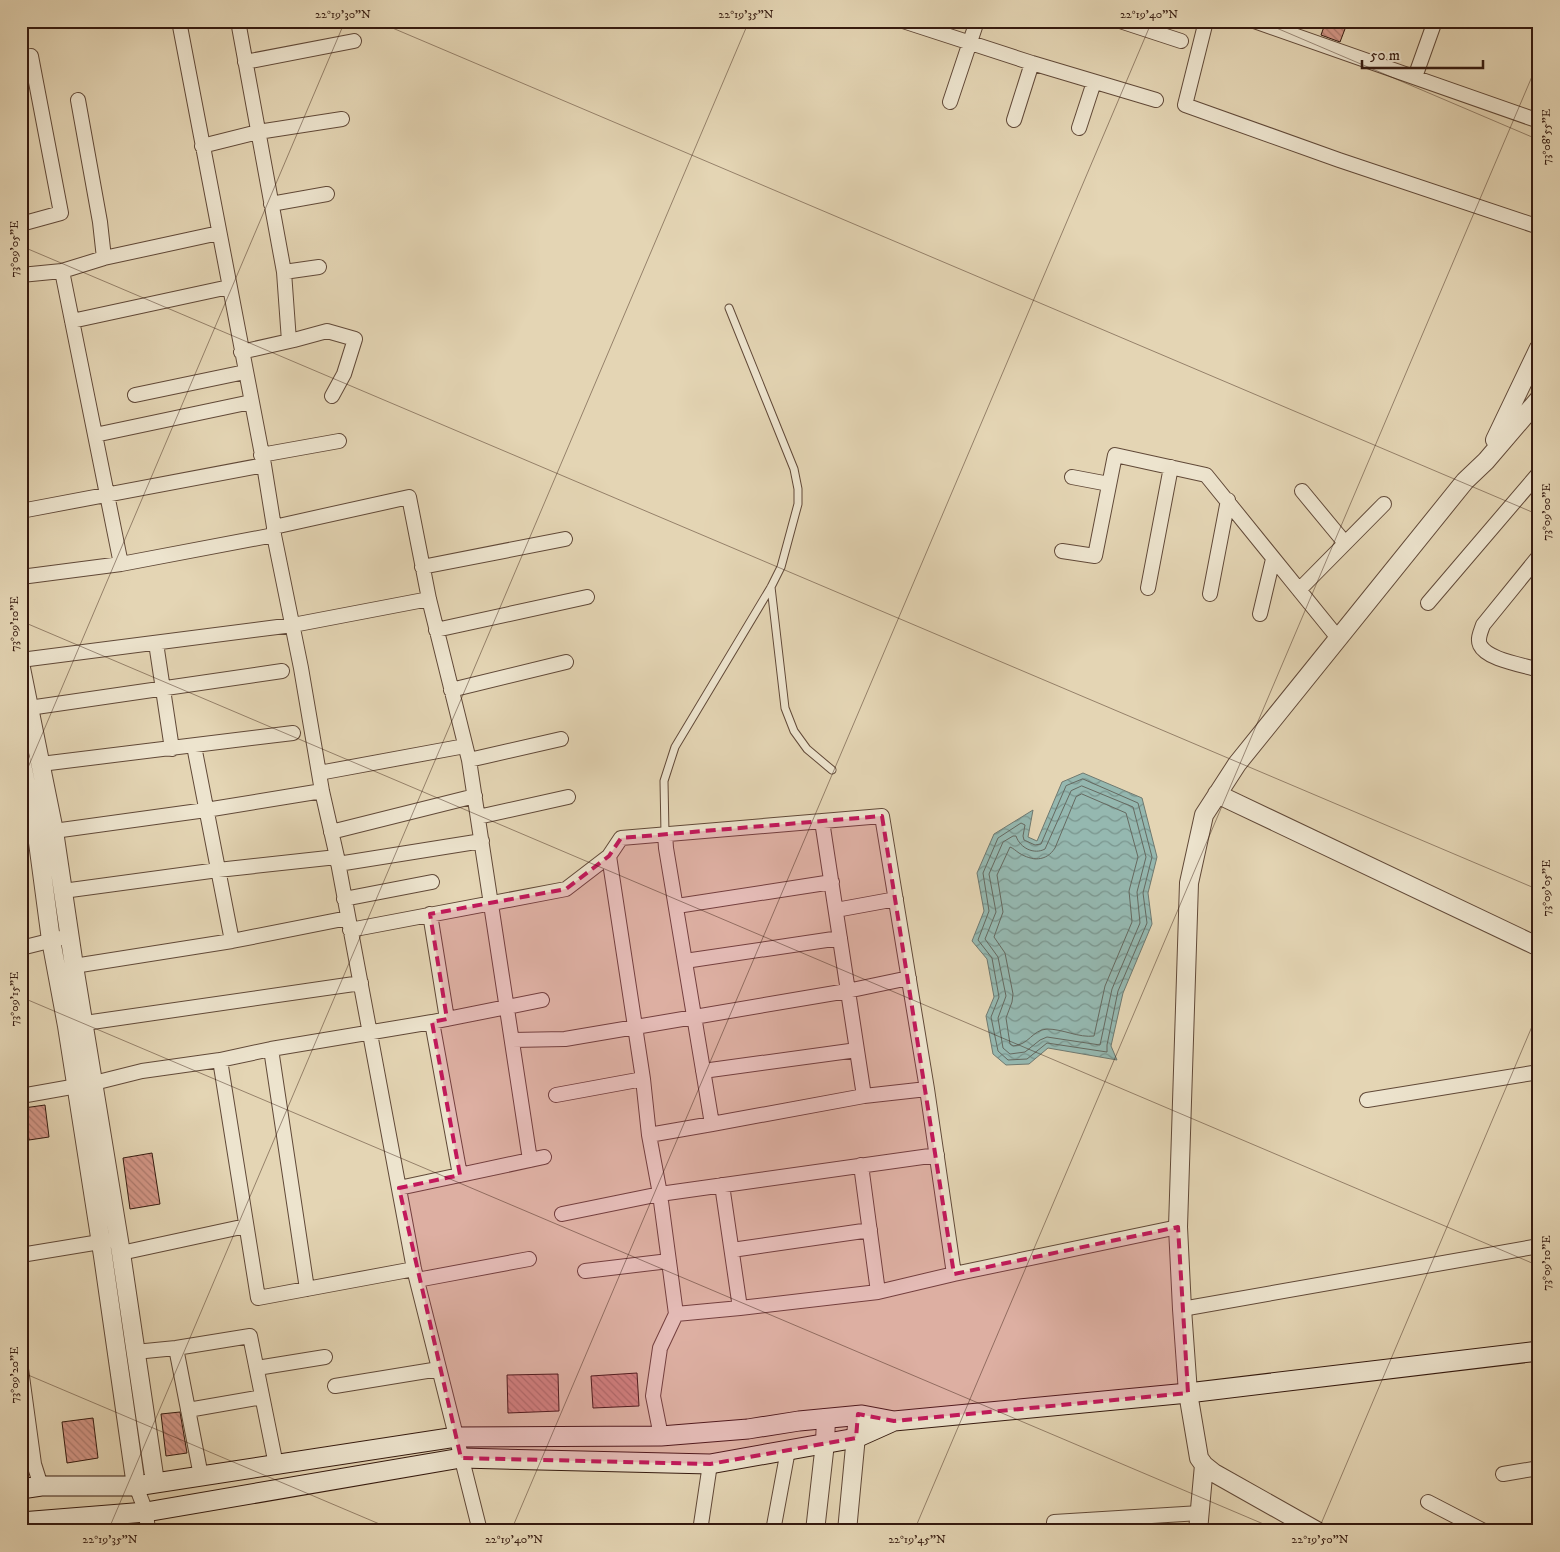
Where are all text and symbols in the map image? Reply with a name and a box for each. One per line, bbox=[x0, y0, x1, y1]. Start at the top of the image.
text: 22°19'30"N bbox=[315, 7, 371, 22]
text: 22°19'35"N bbox=[718, 7, 774, 22]
text: 22°19'40"N bbox=[1120, 7, 1178, 22]
scale bar bbox=[1362, 38, 1484, 70]
text: 50 m bbox=[1370, 46, 1400, 65]
text: 73°08'55"E bbox=[1539, 108, 1554, 165]
text: 73°09'05"E bbox=[7, 220, 22, 278]
text: 73°09'00"E bbox=[1539, 483, 1554, 541]
text: 73°09'10"E bbox=[7, 596, 22, 652]
text: 73°09'05"E bbox=[1539, 859, 1554, 917]
text: 73°09'15"E bbox=[7, 971, 22, 1026]
text: 73°09'10"E bbox=[1539, 1235, 1554, 1291]
text: 73°09'20"E bbox=[7, 1346, 22, 1403]
text: 22°19'35"N bbox=[82, 1532, 138, 1547]
text: 22°19'40"N bbox=[485, 1532, 543, 1547]
text: 22°19'45"N bbox=[888, 1532, 946, 1547]
text: 22°19'50"N bbox=[1291, 1532, 1349, 1547]

